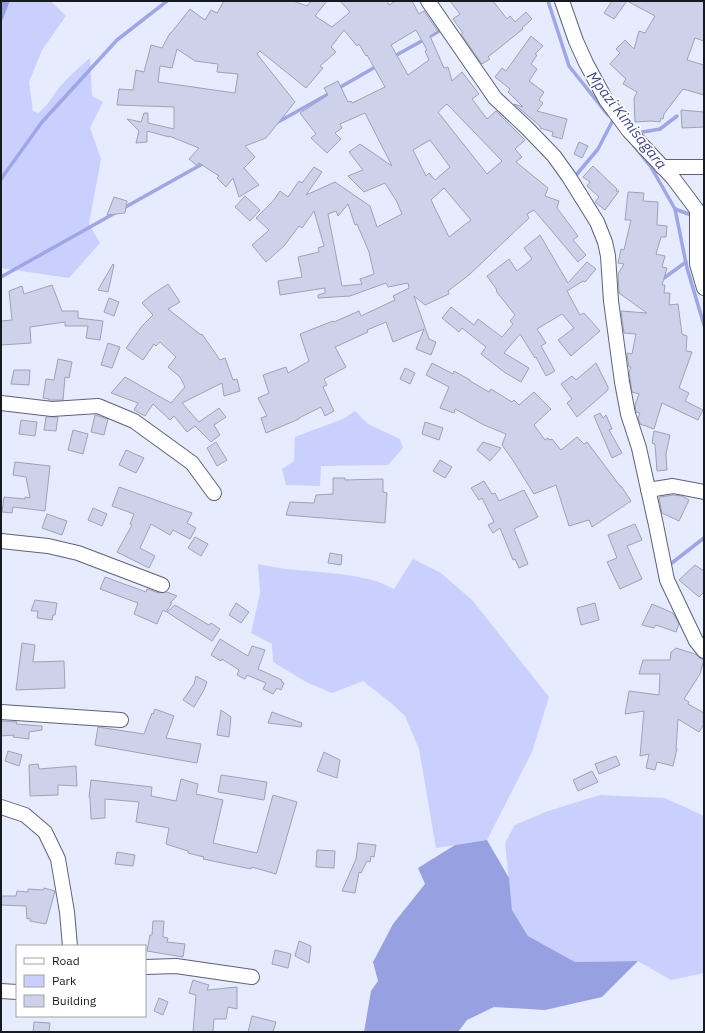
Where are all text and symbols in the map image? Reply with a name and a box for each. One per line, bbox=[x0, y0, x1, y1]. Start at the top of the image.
water label: Mpazi Kimisagara bbox=[583, 67, 671, 173]
legend bbox=[16, 945, 146, 1017]
text: Road bbox=[52, 953, 80, 968]
text: Park bbox=[52, 973, 77, 988]
text: Building bbox=[52, 993, 97, 1008]

